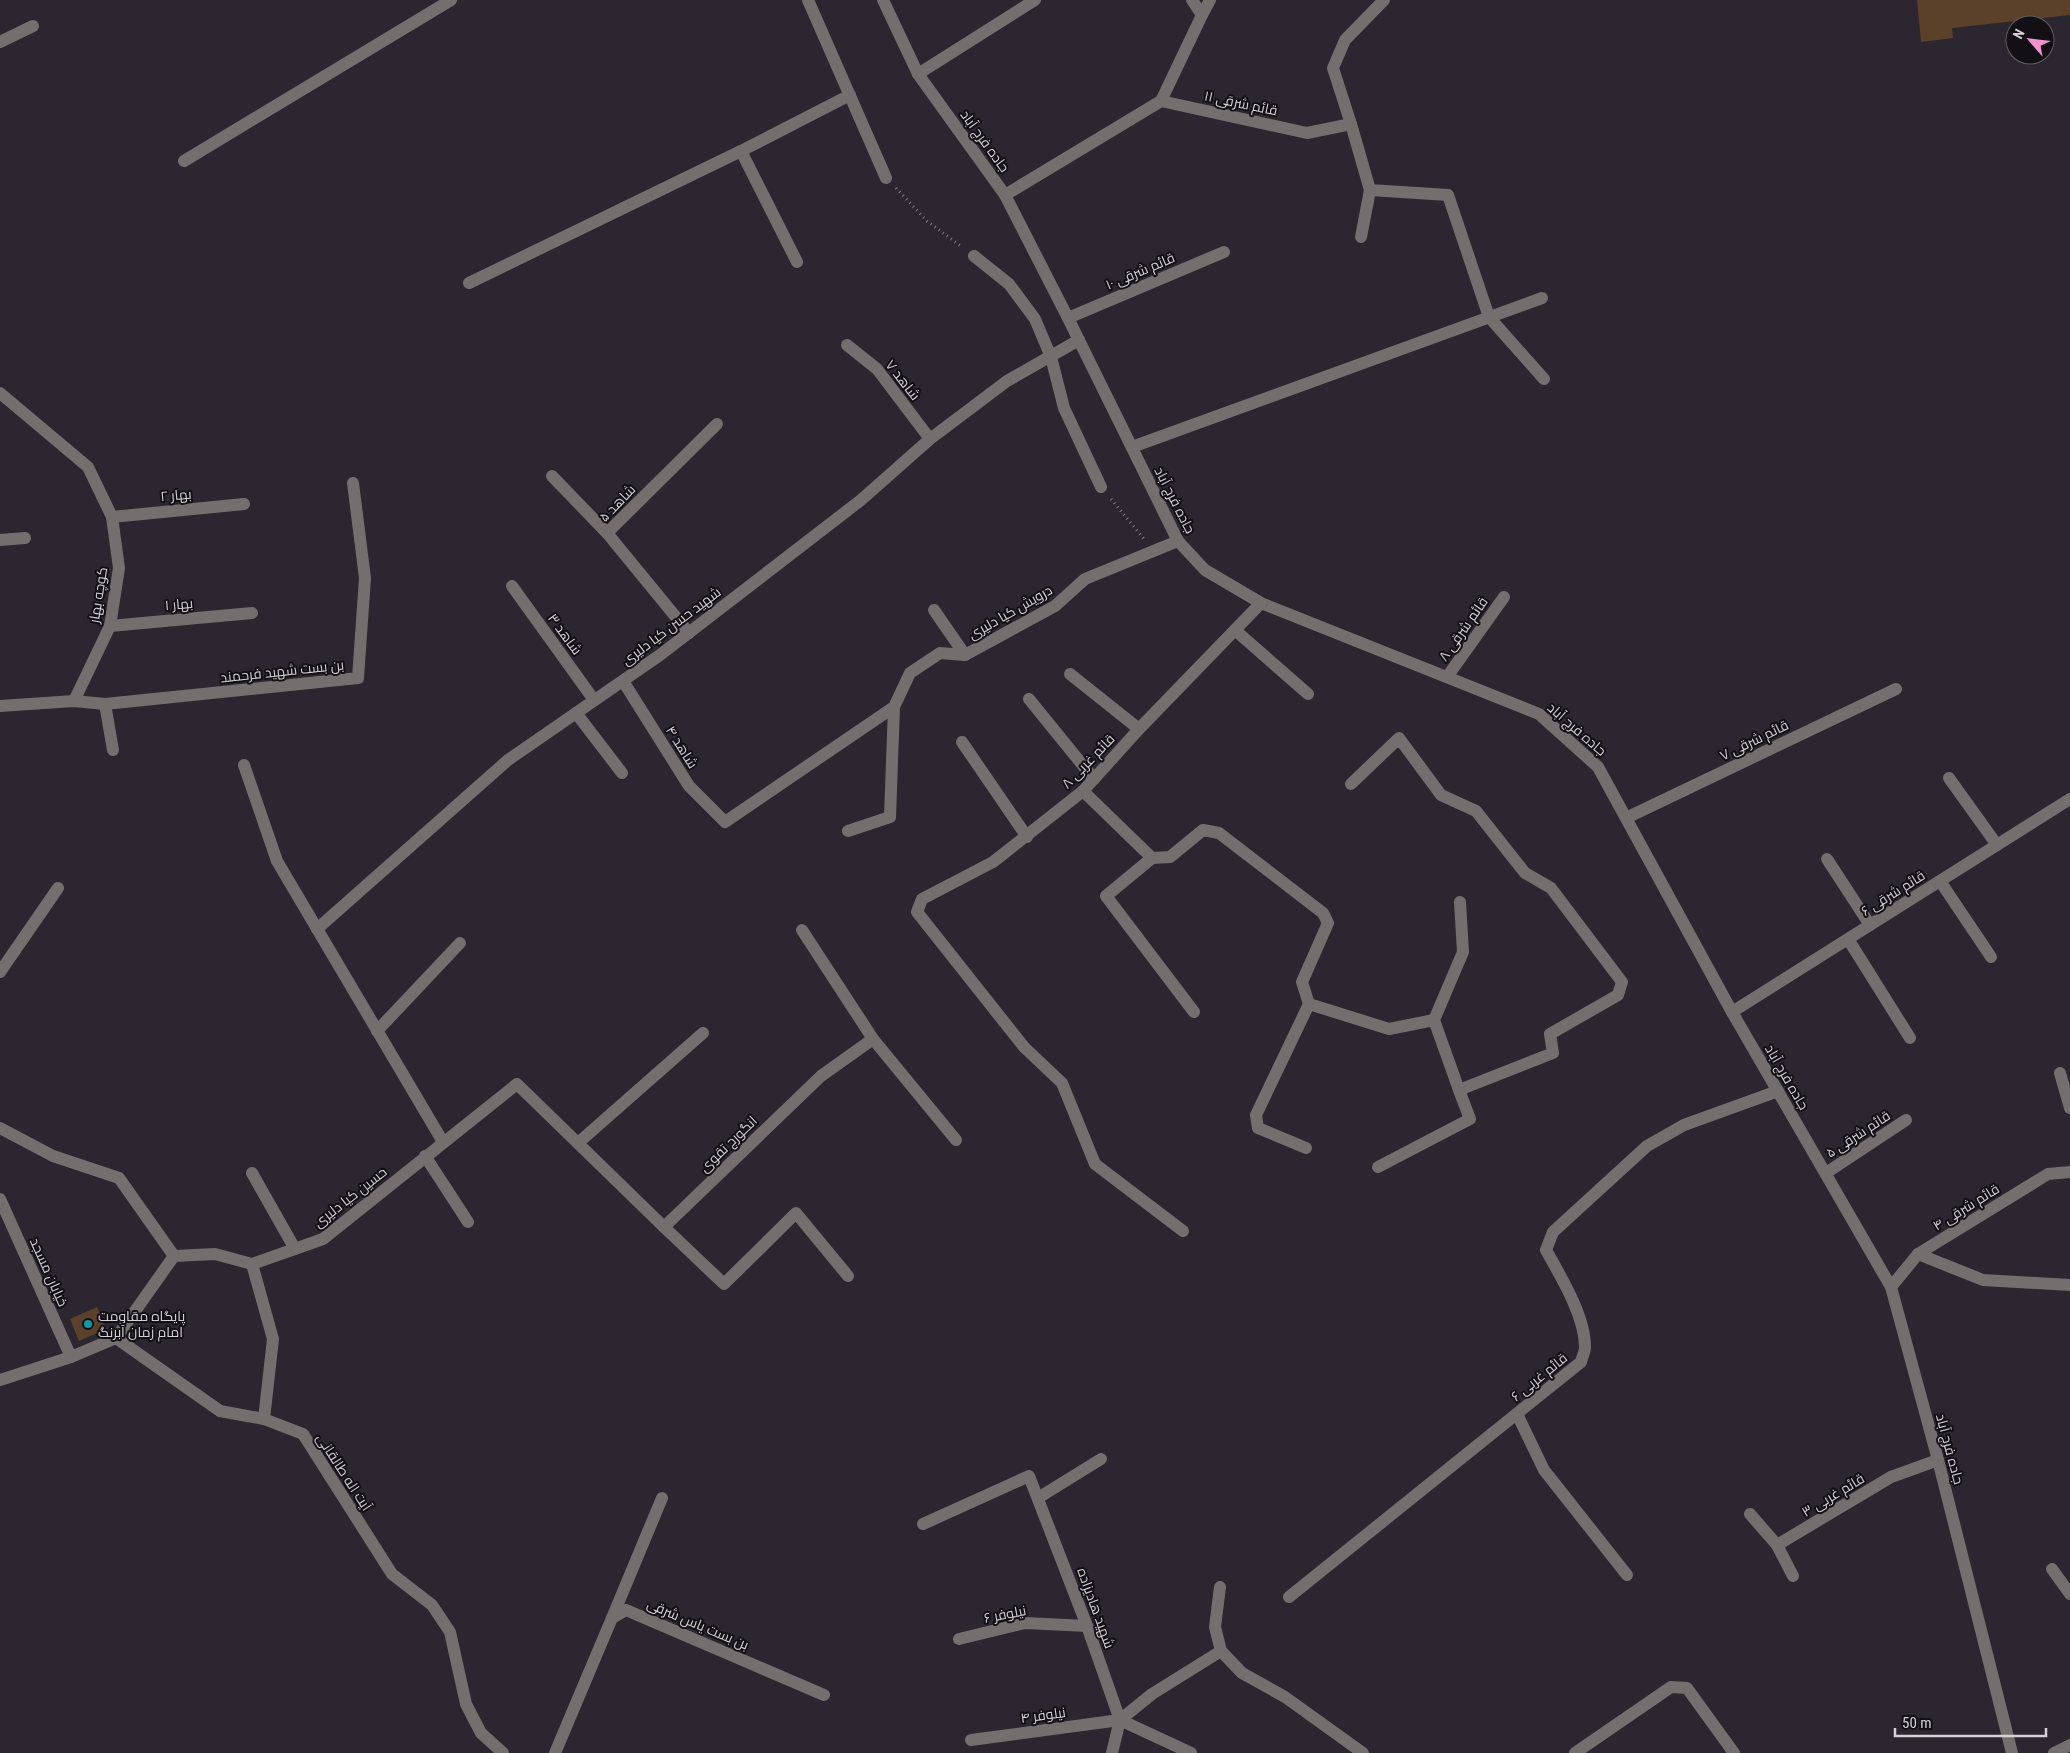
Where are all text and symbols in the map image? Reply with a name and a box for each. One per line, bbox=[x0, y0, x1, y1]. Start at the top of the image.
north arrow bbox=[2005, 15, 2055, 65]
text: N bbox=[2009, 26, 2028, 41]
street label: قائم شرقی ۱۱ bbox=[1203, 87, 1279, 121]
street label: جاده فرج آباد bbox=[956, 107, 1013, 176]
street label: قائم شرقی ۱۰ bbox=[1103, 249, 1178, 295]
street label: شاهد ۷ bbox=[882, 357, 924, 403]
street label: جاده فرج آباد bbox=[1151, 464, 1199, 536]
street label: شاهد ۵ bbox=[596, 481, 638, 525]
street label: بهار ۲ bbox=[160, 486, 192, 504]
street label: کوچه بهار bbox=[86, 566, 112, 626]
street label: درویش کیا دلیری bbox=[965, 582, 1055, 642]
street label: شهید حسن کیا دلیری bbox=[618, 584, 724, 668]
street label: قائم شرقی ۸ bbox=[1435, 594, 1493, 665]
street label: بهار ۱ bbox=[164, 595, 194, 613]
street label: شاهد ۳ bbox=[545, 610, 585, 658]
street label: بن بست شهید فرحمند bbox=[219, 657, 345, 685]
street label: جاده فرج آباد bbox=[1544, 699, 1610, 760]
street label: قائم شرقی ۷ bbox=[1717, 717, 1792, 765]
street label: شاهد ۴ bbox=[663, 723, 701, 771]
street label: قائم غربی ۸ bbox=[1058, 730, 1119, 793]
street label: قائم شرقی ۶ bbox=[1858, 867, 1929, 921]
street label: جاده فرج آباد bbox=[1761, 1042, 1812, 1113]
street label: قائم شرقی ۵ bbox=[1823, 1107, 1894, 1162]
street label: انگورج تقوی bbox=[696, 1113, 761, 1176]
street label: حسین کیا دلیری bbox=[310, 1163, 390, 1231]
street label: قائم شرقی ۴ bbox=[1930, 1180, 2003, 1235]
street label: خیابان مسجد bbox=[27, 1235, 71, 1309]
place label: پایگاه مقاومت امام زمان آبرنگ bbox=[98, 1308, 185, 1342]
marker: پایگاه مقاومت امام زمان آبرنگ bbox=[82, 1318, 94, 1330]
street label: قائم غربی ۶ bbox=[1508, 1350, 1571, 1406]
street label: جاده فرج آباد bbox=[1932, 1412, 1967, 1486]
street label: آیت اله طالقانی bbox=[313, 1430, 375, 1514]
street label: قائم غربی ۳ bbox=[1799, 1470, 1868, 1522]
street label: شهید هادیزاده bbox=[1074, 1566, 1118, 1650]
street label: بن بست یاس شرقی bbox=[645, 1595, 751, 1653]
street label: نیلوفر ۶ bbox=[982, 1602, 1028, 1626]
street label: نیلوفر ۴ bbox=[1019, 1704, 1067, 1726]
scale bar bbox=[1895, 1706, 2046, 1738]
text: 50 m bbox=[1902, 1714, 1932, 1732]

